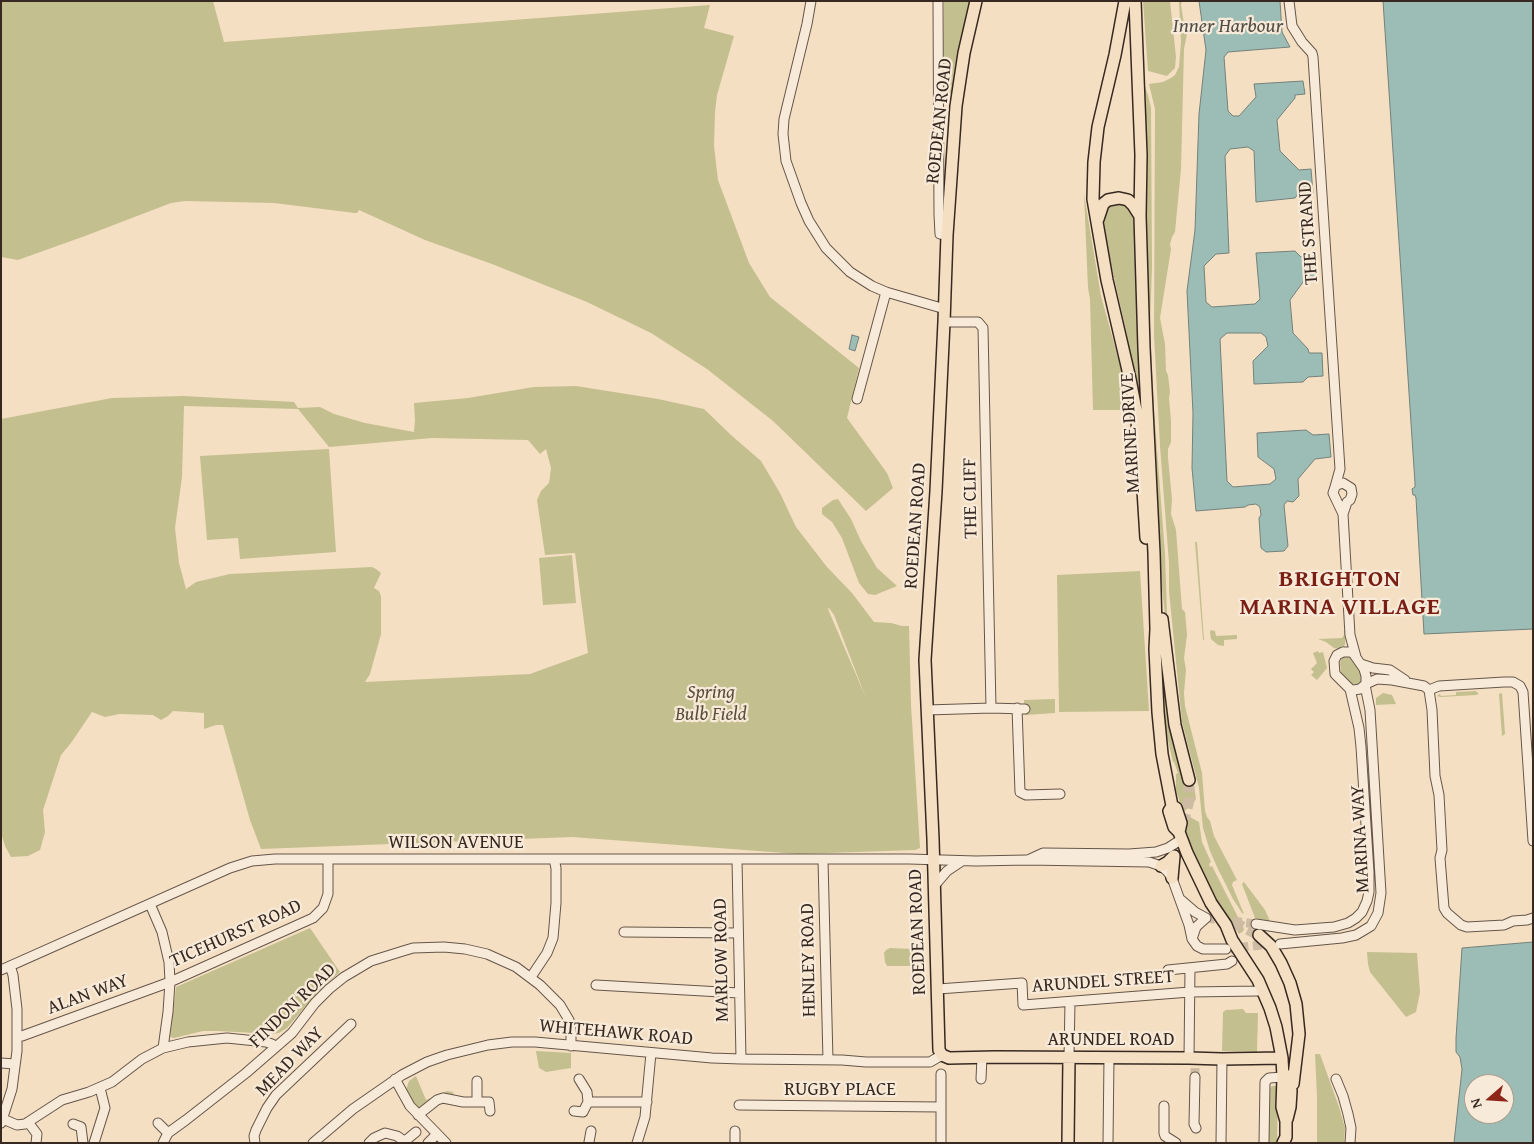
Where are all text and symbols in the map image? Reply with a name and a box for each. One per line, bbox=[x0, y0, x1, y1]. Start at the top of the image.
water label: Inner Harbour bbox=[1173, 15, 1283, 39]
street label: ROEDEAN ROAD bbox=[922, 57, 958, 185]
street label: THE STRAND bbox=[1294, 181, 1324, 285]
street label: MARINE DRIVE bbox=[1116, 372, 1146, 494]
street label: THE CLIFF bbox=[959, 457, 983, 539]
street label: ROEDEAN ROAD bbox=[900, 462, 932, 590]
district label: BRIGHTON MARINA VILLAGE bbox=[1238, 566, 1442, 622]
park label: Spring Bulb Field bbox=[675, 682, 747, 726]
street label: MARINA WAY bbox=[1347, 785, 1375, 893]
street label: WILSON AVENUE bbox=[388, 832, 524, 854]
street label: ROEDEAN ROAD bbox=[904, 868, 932, 996]
street label: TICEHURST ROAD bbox=[167, 895, 305, 973]
street label: MARLOW ROAD bbox=[710, 898, 734, 1022]
street label: HENLEY ROAD bbox=[797, 903, 821, 1017]
street label: FINDON ROAD bbox=[245, 959, 341, 1053]
street label: ARUNDEL STREET bbox=[1031, 966, 1175, 998]
street label: ALAN WAY bbox=[44, 970, 132, 1020]
street label: WHITEHAWK ROAD bbox=[538, 1015, 694, 1051]
street label: MEAD WAY bbox=[251, 1022, 329, 1102]
street label: ARUNDEL ROAD bbox=[1048, 1029, 1174, 1051]
north arrow bbox=[1464, 1074, 1514, 1124]
street label: RUGBY PLACE bbox=[784, 1079, 896, 1101]
text: N bbox=[1465, 1096, 1487, 1111]

